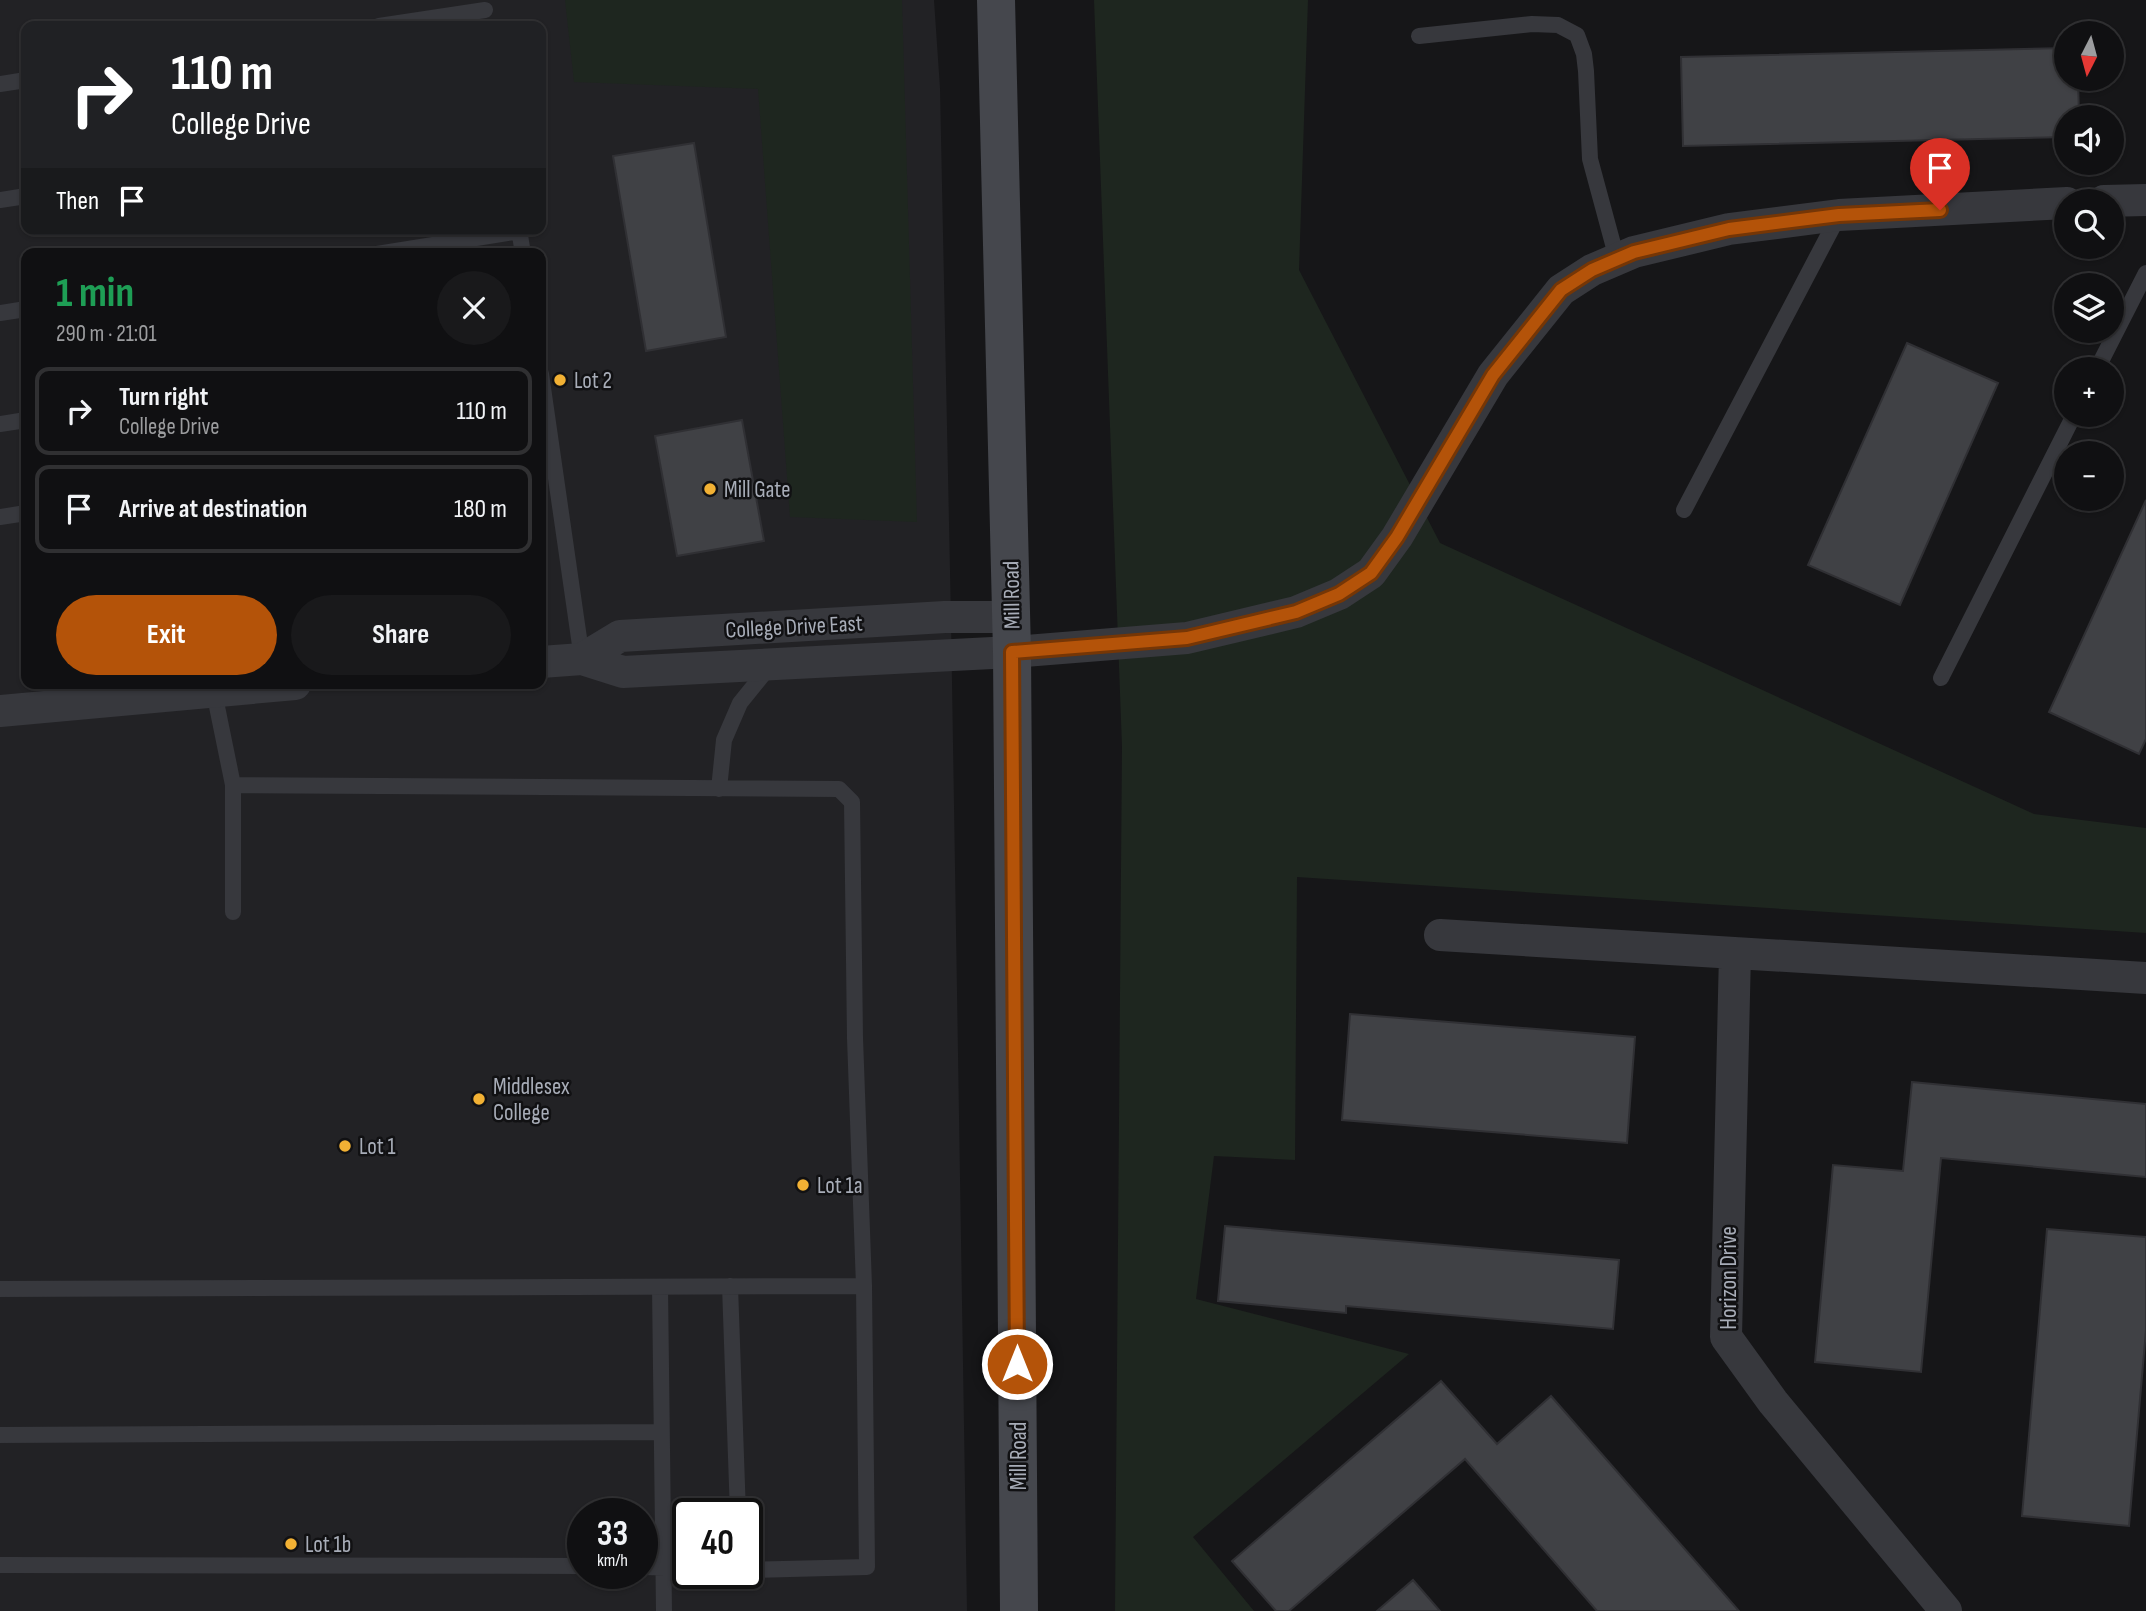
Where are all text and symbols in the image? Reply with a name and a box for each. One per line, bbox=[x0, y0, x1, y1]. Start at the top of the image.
north arrow bbox=[2054, 21, 2124, 91]
map controls bbox=[2054, 21, 2124, 511]
text: 110 m bbox=[171, 45, 273, 104]
icon: right bbox=[56, 49, 147, 140]
text: College Drive bbox=[171, 105, 311, 144]
button: sound bbox=[2054, 105, 2124, 175]
pin bbox=[1910, 138, 1970, 210]
icon: arrive bbox=[1921, 149, 1959, 187]
icon: arrive bbox=[113, 182, 151, 220]
text: Then bbox=[56, 186, 99, 217]
button: search bbox=[2054, 189, 2124, 259]
text: 1 min bbox=[56, 268, 134, 319]
button: close bbox=[437, 271, 511, 345]
button: layers bbox=[2054, 273, 2124, 343]
text: 290 m · 21:01 bbox=[56, 320, 156, 348]
button: + bbox=[2054, 357, 2124, 427]
place label: Lot 2 bbox=[574, 367, 612, 395]
marker: Lot 2 bbox=[552, 372, 568, 388]
text: Turn right bbox=[119, 382, 208, 413]
icon: right bbox=[60, 392, 98, 430]
text: 110 m bbox=[456, 396, 507, 427]
text: College Drive bbox=[119, 413, 219, 441]
button: − bbox=[2054, 441, 2124, 511]
place label: Mill Gate bbox=[724, 476, 790, 504]
marker: Mill Gate bbox=[702, 481, 718, 497]
icon: arrive bbox=[60, 490, 98, 528]
text: Arrive at destination bbox=[119, 494, 307, 525]
text: 180 m bbox=[454, 494, 507, 525]
street label: Mill Road bbox=[997, 561, 1027, 629]
button: Exit bbox=[56, 595, 277, 675]
button: Share bbox=[291, 595, 511, 675]
street label: College Drive East bbox=[725, 609, 863, 645]
place label: Middlesex College bbox=[493, 1073, 570, 1127]
marker: Middlesex College bbox=[471, 1091, 487, 1107]
place label: Lot 1 bbox=[359, 1133, 396, 1161]
marker: Lot 1 bbox=[337, 1138, 353, 1154]
place label: Lot 1a bbox=[817, 1172, 863, 1200]
marker: Lot 1a bbox=[795, 1177, 811, 1193]
street label: Horizon Drive bbox=[1715, 1226, 1743, 1330]
position arrow bbox=[980, 1327, 1054, 1401]
street label: Mill Road bbox=[1005, 1422, 1033, 1490]
speed limit sign: 40 bbox=[672, 1498, 763, 1589]
text: 33 bbox=[597, 1513, 628, 1556]
place label: Lot 1b bbox=[305, 1531, 351, 1559]
marker: Lot 1b bbox=[283, 1536, 299, 1552]
text: km/h bbox=[597, 1550, 628, 1571]

